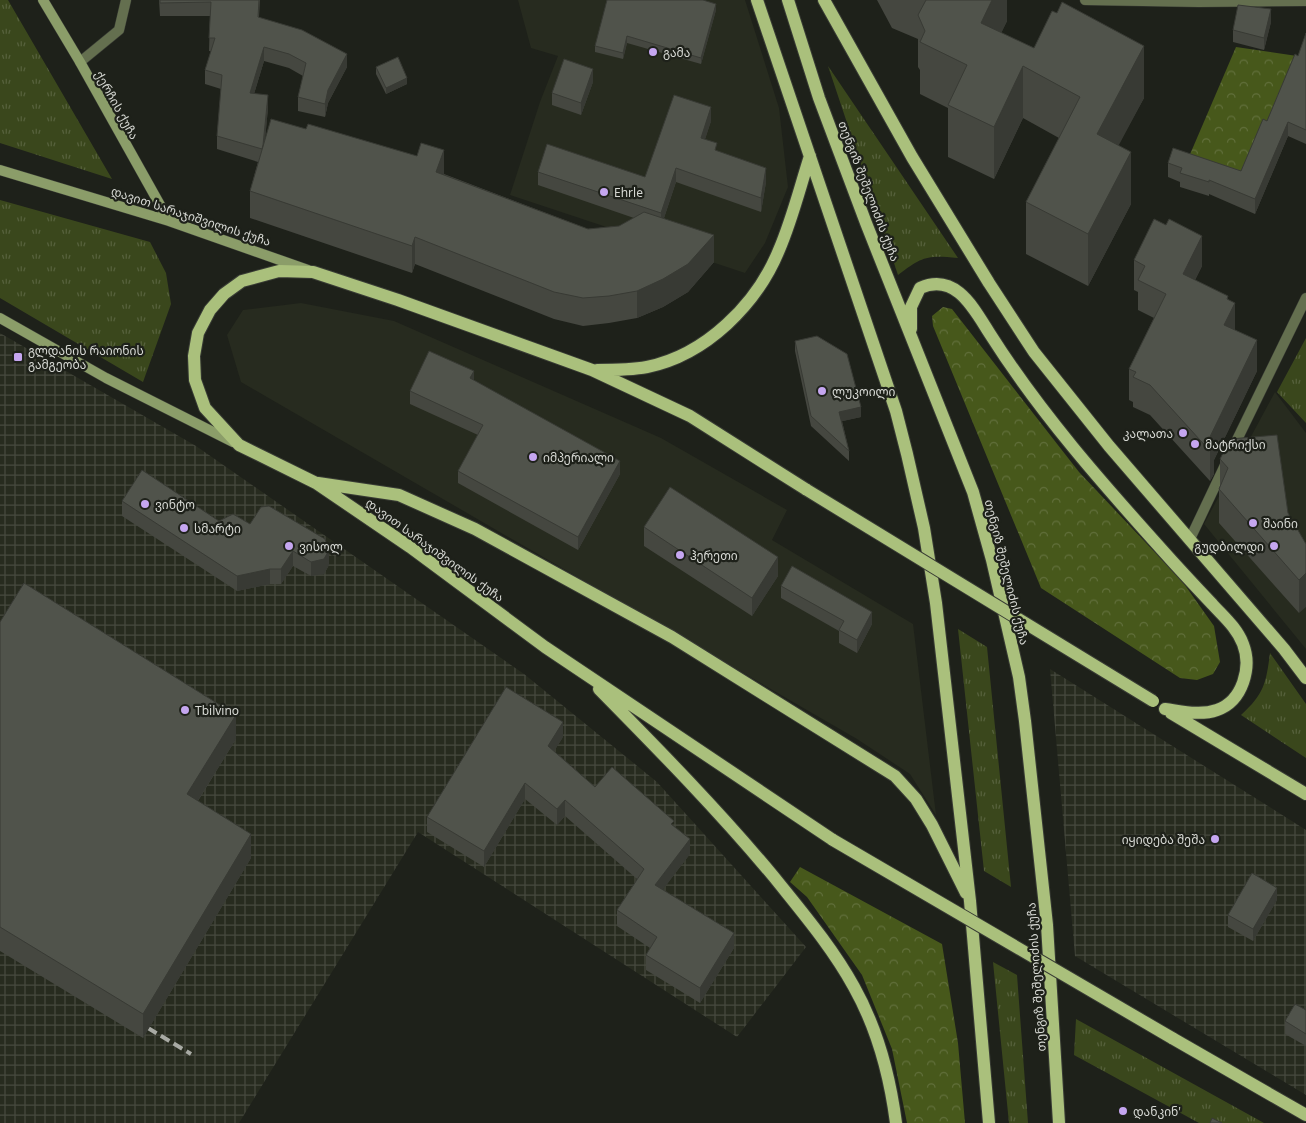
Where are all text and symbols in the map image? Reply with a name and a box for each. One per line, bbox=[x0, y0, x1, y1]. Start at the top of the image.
place label: გამა bbox=[663, 44, 690, 61]
marker: გამა bbox=[647, 46, 659, 58]
street label: ქერჩის ქუჩა bbox=[91, 68, 143, 142]
street label: თენგიზ შეშელიძის ქუჩა bbox=[834, 118, 904, 264]
street label: დავით სარაჯიშვილის ქუჩა bbox=[109, 182, 273, 250]
place label: Ehrle bbox=[614, 184, 643, 201]
marker: Ehrle bbox=[598, 186, 610, 198]
place label: გლდანის რაიონის გამგეობა bbox=[28, 342, 144, 373]
marker: გლდანის რაიონის გამგეობა bbox=[12, 351, 24, 363]
place label: ლუკოილი bbox=[832, 383, 896, 400]
marker: ლუკოილი bbox=[816, 385, 828, 397]
place label: კალათა bbox=[1123, 425, 1173, 442]
marker: კალათა bbox=[1177, 427, 1189, 439]
place label: მატრიქსი bbox=[1205, 436, 1266, 453]
marker: მატრიქსი bbox=[1189, 438, 1201, 450]
place label: იმპერიალი bbox=[543, 449, 614, 466]
marker: იმპერიალი bbox=[527, 451, 539, 463]
street label: დავით სარაჯიშვილის ქუჩა bbox=[363, 494, 507, 606]
place label: ვინტო bbox=[155, 496, 195, 513]
marker: ვინტო bbox=[139, 498, 151, 510]
street label: თენგიზ შეშელიძის ქუჩა bbox=[981, 498, 1033, 646]
place label: შაინი bbox=[1263, 515, 1298, 532]
marker: შაინი bbox=[1247, 517, 1259, 529]
place label: სმარტი bbox=[194, 520, 241, 537]
marker: სმარტი bbox=[178, 522, 190, 534]
place label: ვისოლ bbox=[299, 538, 343, 555]
place label: გუდბილდი bbox=[1194, 538, 1264, 555]
marker: ვისოლ bbox=[283, 540, 295, 552]
marker: გუდბილდი bbox=[1268, 540, 1280, 552]
place label: ჰერეთი bbox=[690, 547, 738, 564]
marker: ჰერეთი bbox=[674, 549, 686, 561]
place label: Tbilvino bbox=[195, 702, 239, 719]
marker: Tbilvino bbox=[179, 704, 191, 716]
place label: იყიდება შეშა bbox=[1122, 831, 1205, 848]
marker: იყიდება შეშა bbox=[1209, 833, 1221, 845]
street label: თენგიზ შეშელიძის ქუჩა bbox=[1022, 902, 1050, 1052]
place label: დანკინ' bbox=[1133, 1103, 1181, 1120]
marker: დანკინ' bbox=[1117, 1105, 1129, 1117]

